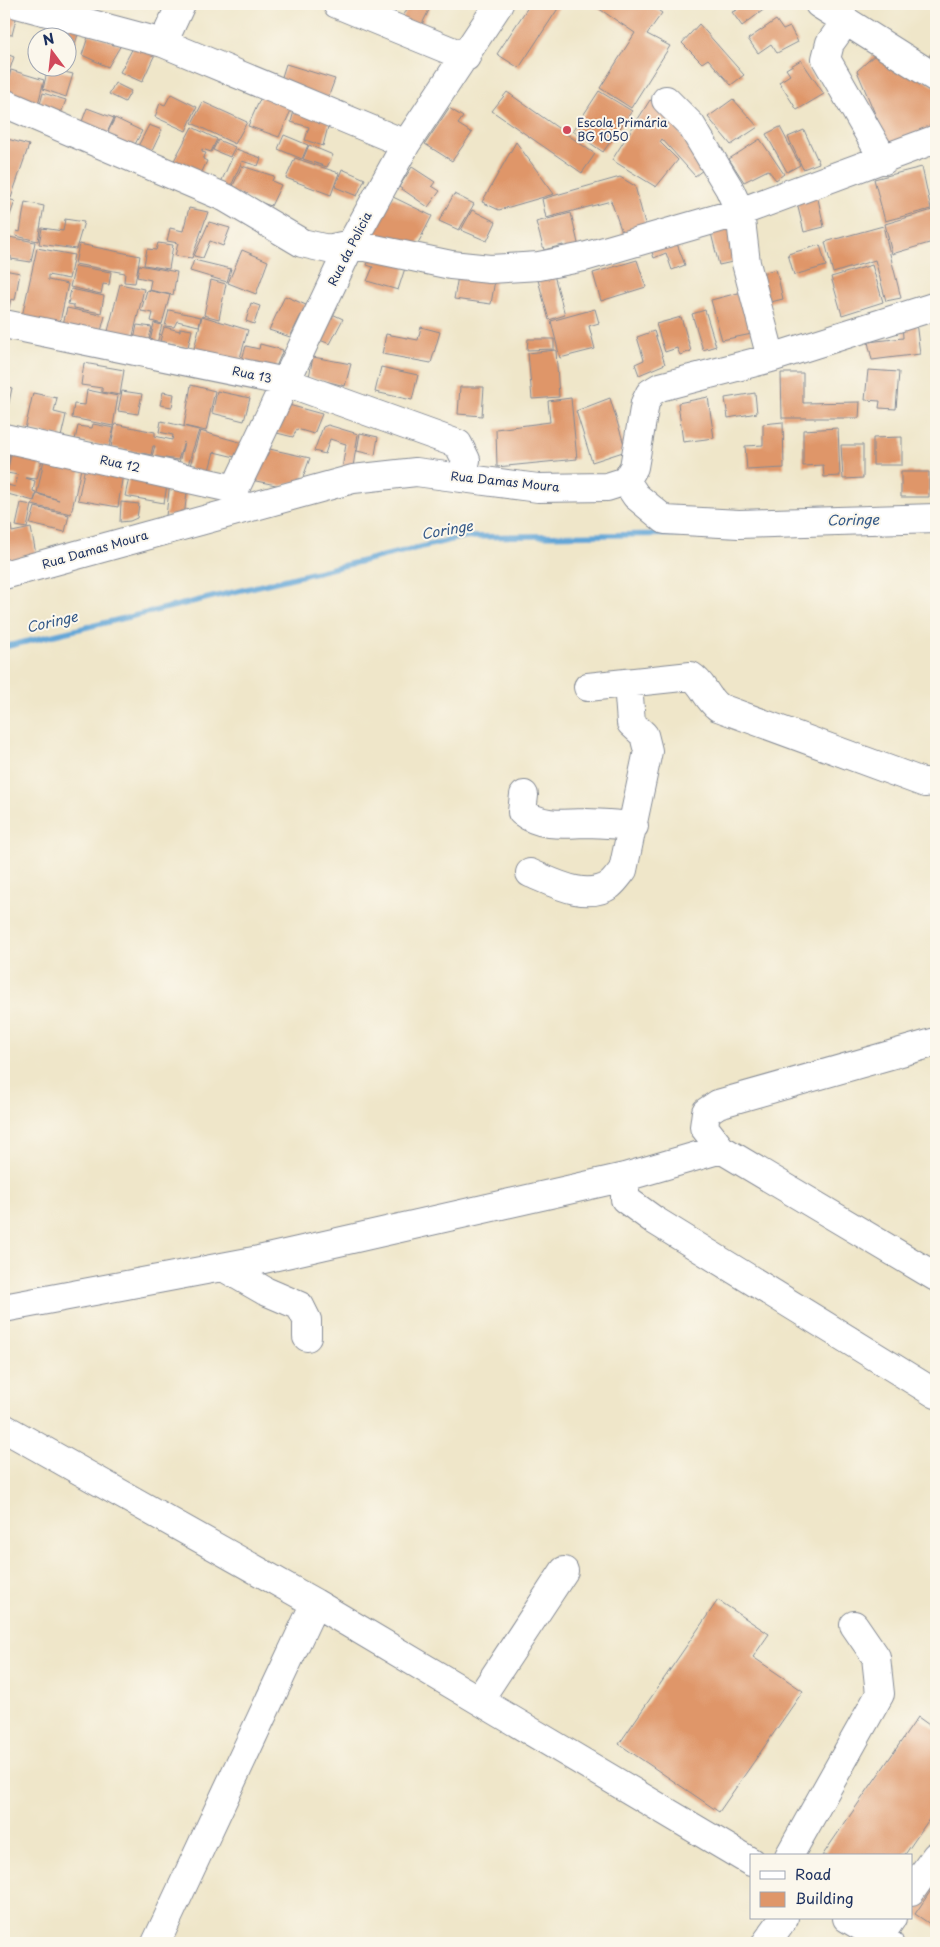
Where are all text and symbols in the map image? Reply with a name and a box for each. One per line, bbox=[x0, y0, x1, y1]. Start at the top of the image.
text: N bbox=[40, 27, 57, 51]
north arrow bbox=[28, 28, 78, 78]
place label: Escola Primária BG 1050 bbox=[577, 113, 668, 145]
marker: Escola Primária BG 1050 bbox=[561, 124, 573, 136]
street label: Rua da Policia bbox=[323, 208, 376, 289]
street label: Rua 13 bbox=[231, 361, 274, 387]
street label: Rua 12 bbox=[98, 450, 142, 476]
street label: Rua Damas Moura bbox=[450, 466, 561, 496]
water label: Coringe bbox=[827, 509, 881, 530]
water label: Coringe bbox=[419, 514, 476, 544]
street label: Rua Damas Moura bbox=[40, 525, 150, 573]
water label: Coringe bbox=[24, 605, 81, 638]
legend bbox=[750, 1854, 912, 1920]
text: Road bbox=[795, 1862, 831, 1885]
text: Building bbox=[795, 1886, 854, 1909]

